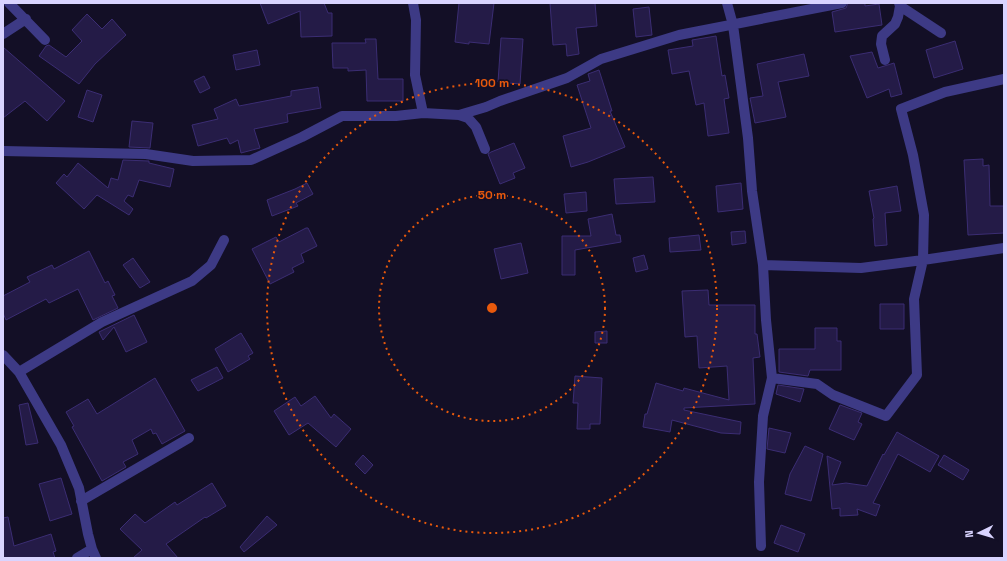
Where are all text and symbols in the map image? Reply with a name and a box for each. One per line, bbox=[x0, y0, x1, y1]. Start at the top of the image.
text: 100 m bbox=[475, 75, 509, 91]
text: 50 m bbox=[478, 187, 506, 203]
centre of rings bbox=[485, 301, 499, 315]
north arrow bbox=[959, 513, 999, 553]
text: N bbox=[962, 530, 976, 538]

